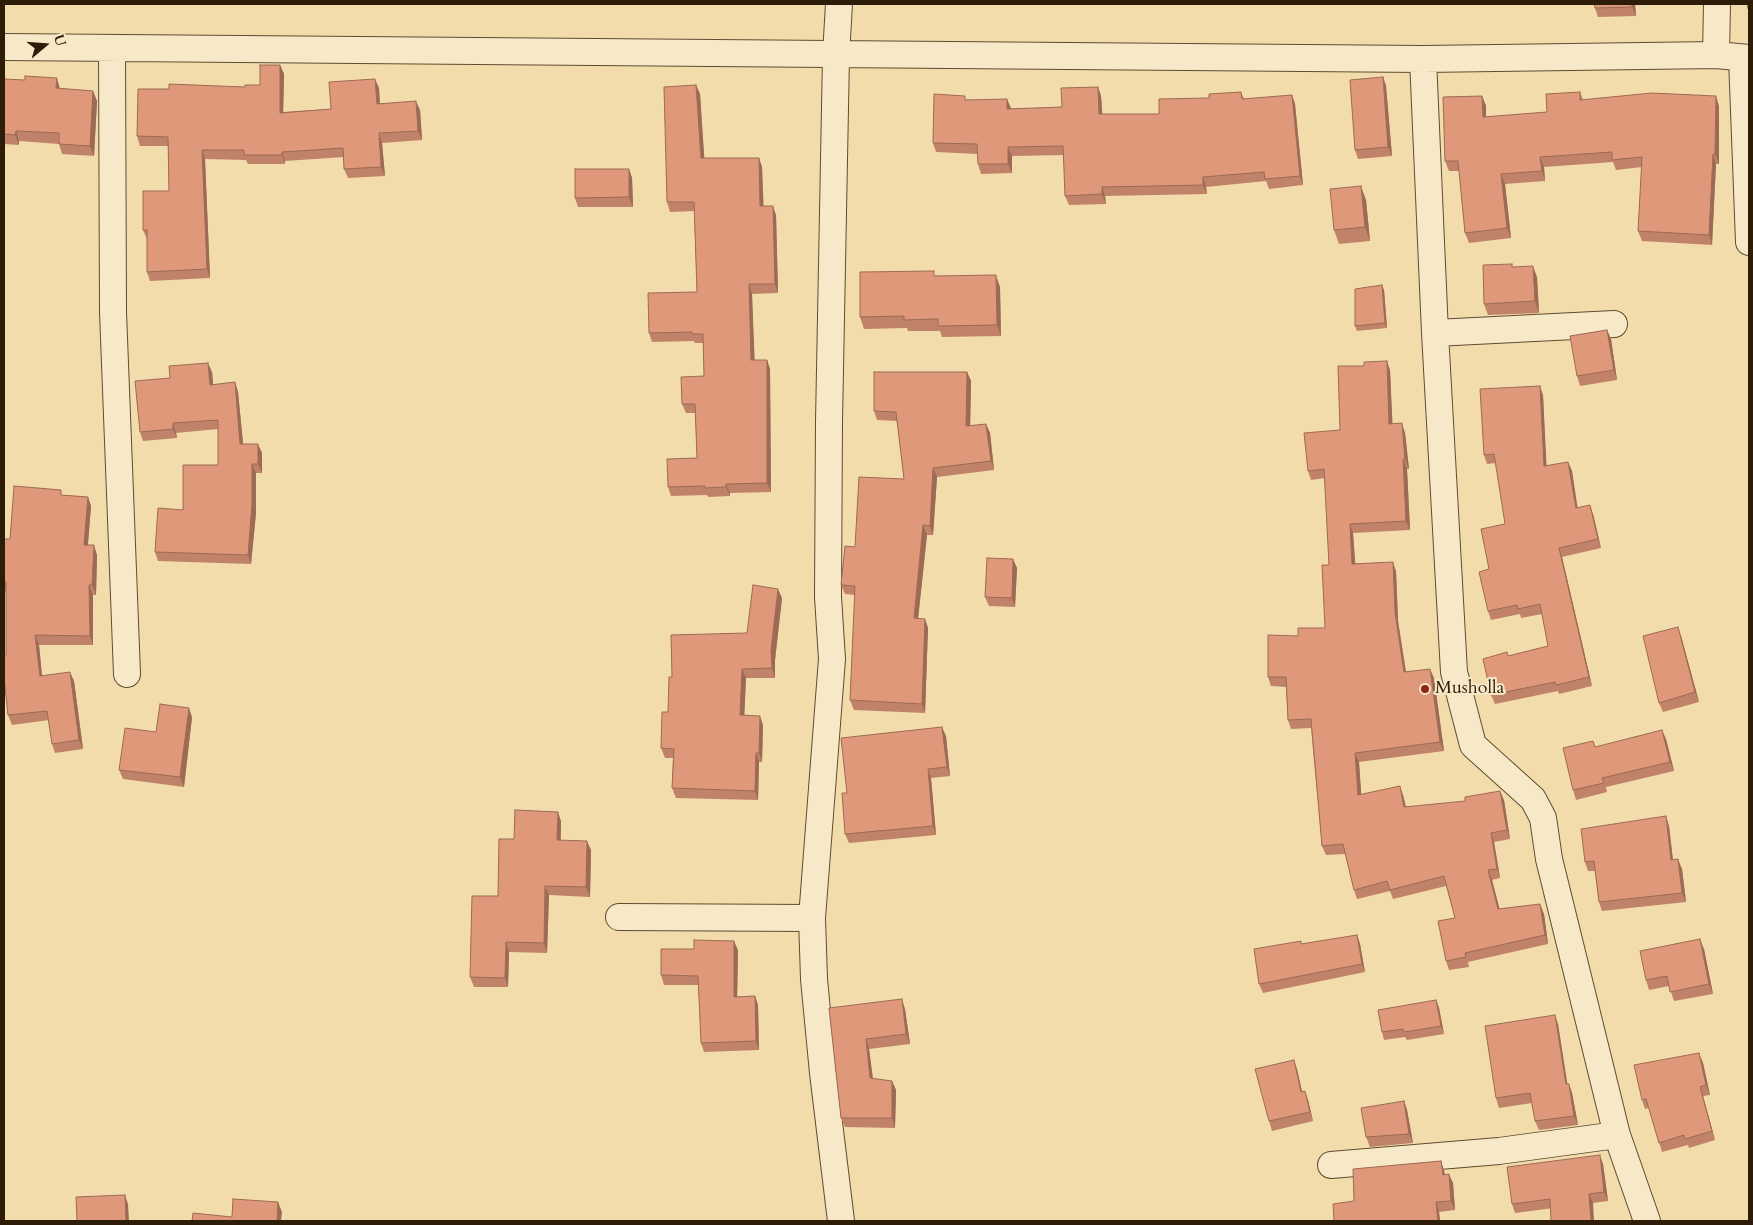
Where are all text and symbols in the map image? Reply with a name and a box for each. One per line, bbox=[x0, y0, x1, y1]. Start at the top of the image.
north arrow bbox=[20, 20, 70, 70]
text: U bbox=[49, 32, 71, 49]
place label: Musholla bbox=[1435, 678, 1504, 700]
marker: Musholla bbox=[1419, 683, 1431, 695]

